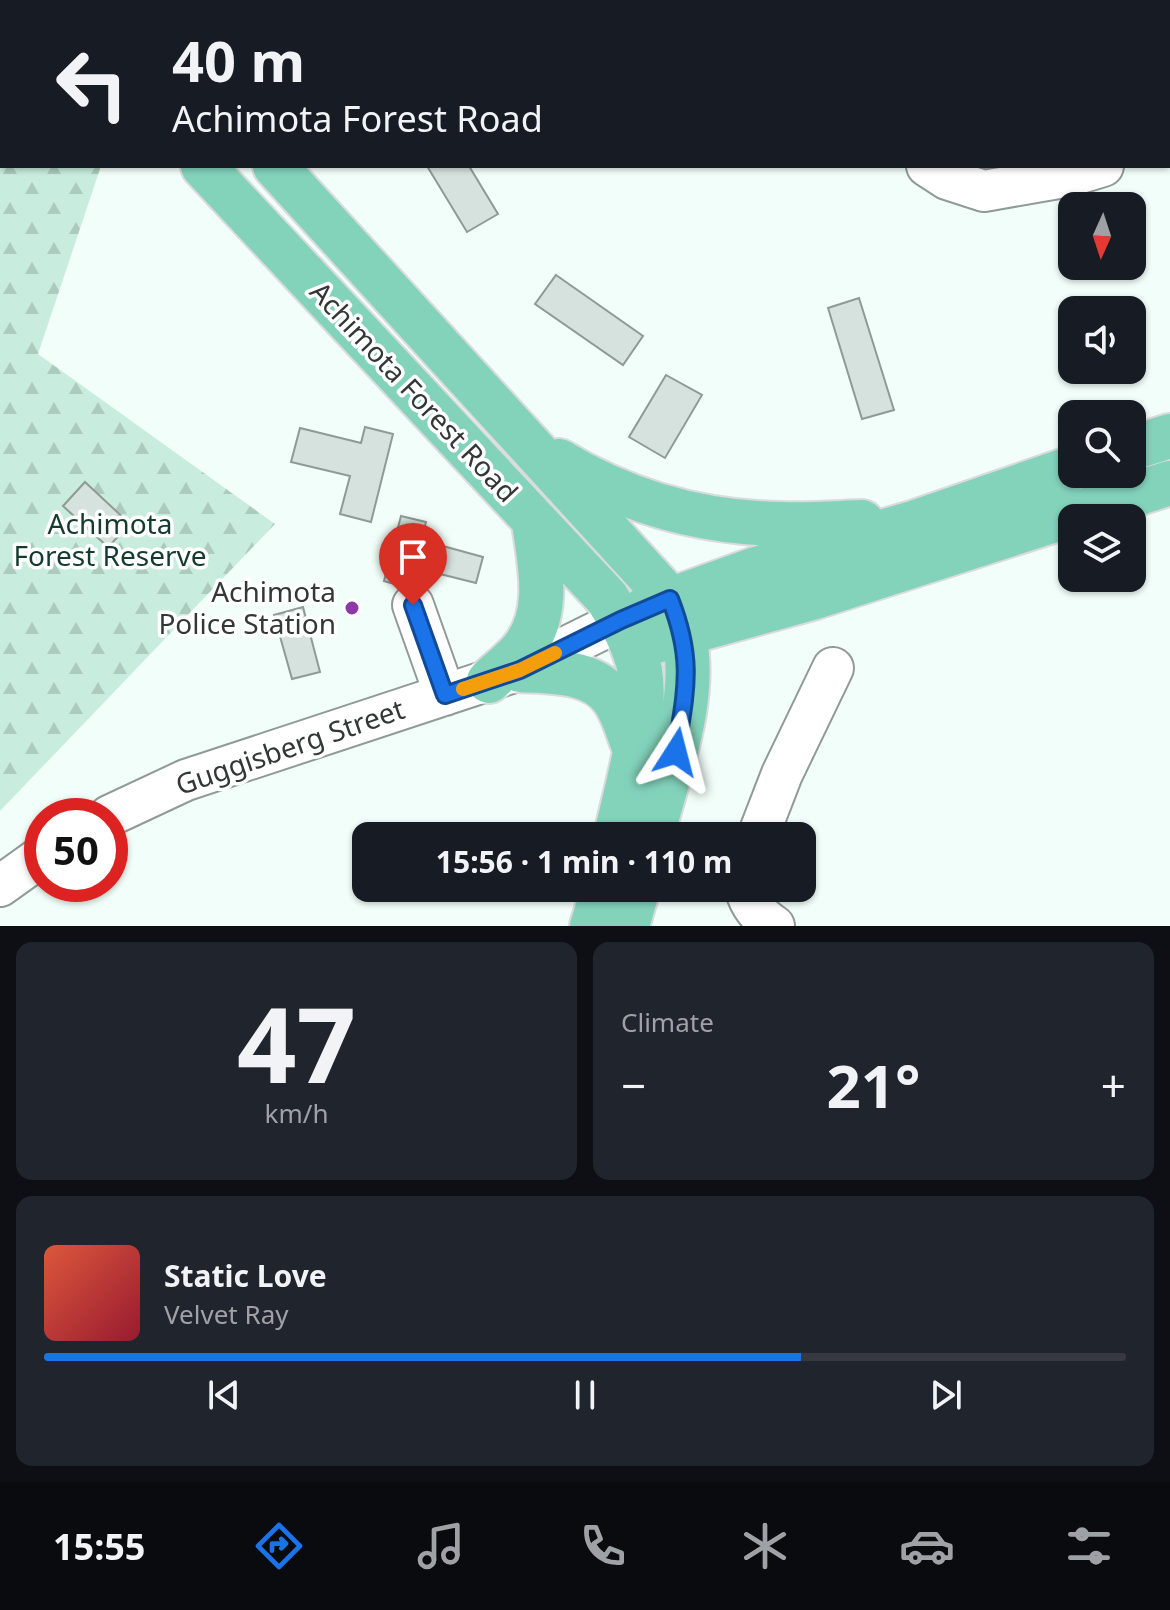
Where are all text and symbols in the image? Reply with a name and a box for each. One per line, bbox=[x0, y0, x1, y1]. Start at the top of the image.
text: 40 m bbox=[172, 22, 305, 98]
icon: left bbox=[40, 32, 144, 136]
text: Achimota Forest Road bbox=[172, 94, 543, 143]
north arrow bbox=[1058, 192, 1146, 280]
map controls bbox=[1058, 192, 1146, 592]
street label: Achimota Forest Road bbox=[302, 273, 527, 510]
button: sound bbox=[1058, 296, 1146, 384]
button: search bbox=[1058, 400, 1146, 488]
park label: Achimota Forest Reserve bbox=[13, 504, 207, 574]
button: layers bbox=[1058, 504, 1146, 592]
pin bbox=[379, 523, 447, 605]
icon: arrive bbox=[391, 535, 435, 579]
place label: Achimota Police Station bbox=[158, 572, 336, 642]
marker: Achimota Police Station bbox=[343, 599, 361, 617]
street label: Guggisberg Street bbox=[170, 689, 409, 803]
position arrow bbox=[634, 710, 718, 794]
speed limit sign: 50 bbox=[24, 798, 128, 902]
text: 15:56 · 1 min · 110 m bbox=[436, 841, 732, 882]
text: 47 bbox=[237, 972, 356, 1113]
text: Climate bbox=[621, 1004, 714, 1040]
text: 21° bbox=[826, 1044, 921, 1126]
text: − bbox=[621, 1055, 646, 1115]
text: + bbox=[1101, 1055, 1126, 1115]
text: km/h bbox=[265, 1095, 328, 1131]
text: Static Love bbox=[164, 1255, 327, 1296]
text: Velvet Ray bbox=[164, 1296, 289, 1332]
icon: previous bbox=[202, 1373, 246, 1417]
icon: pause bbox=[563, 1373, 607, 1417]
icon: next bbox=[924, 1373, 968, 1417]
icon: directions bbox=[251, 1518, 307, 1574]
icon: music bbox=[413, 1518, 469, 1574]
icon: phone bbox=[575, 1518, 631, 1574]
icon: climate bbox=[737, 1518, 793, 1574]
icon: car bbox=[899, 1518, 955, 1574]
icon: filters bbox=[1061, 1518, 1117, 1574]
text: 15:55 bbox=[53, 1522, 145, 1571]

